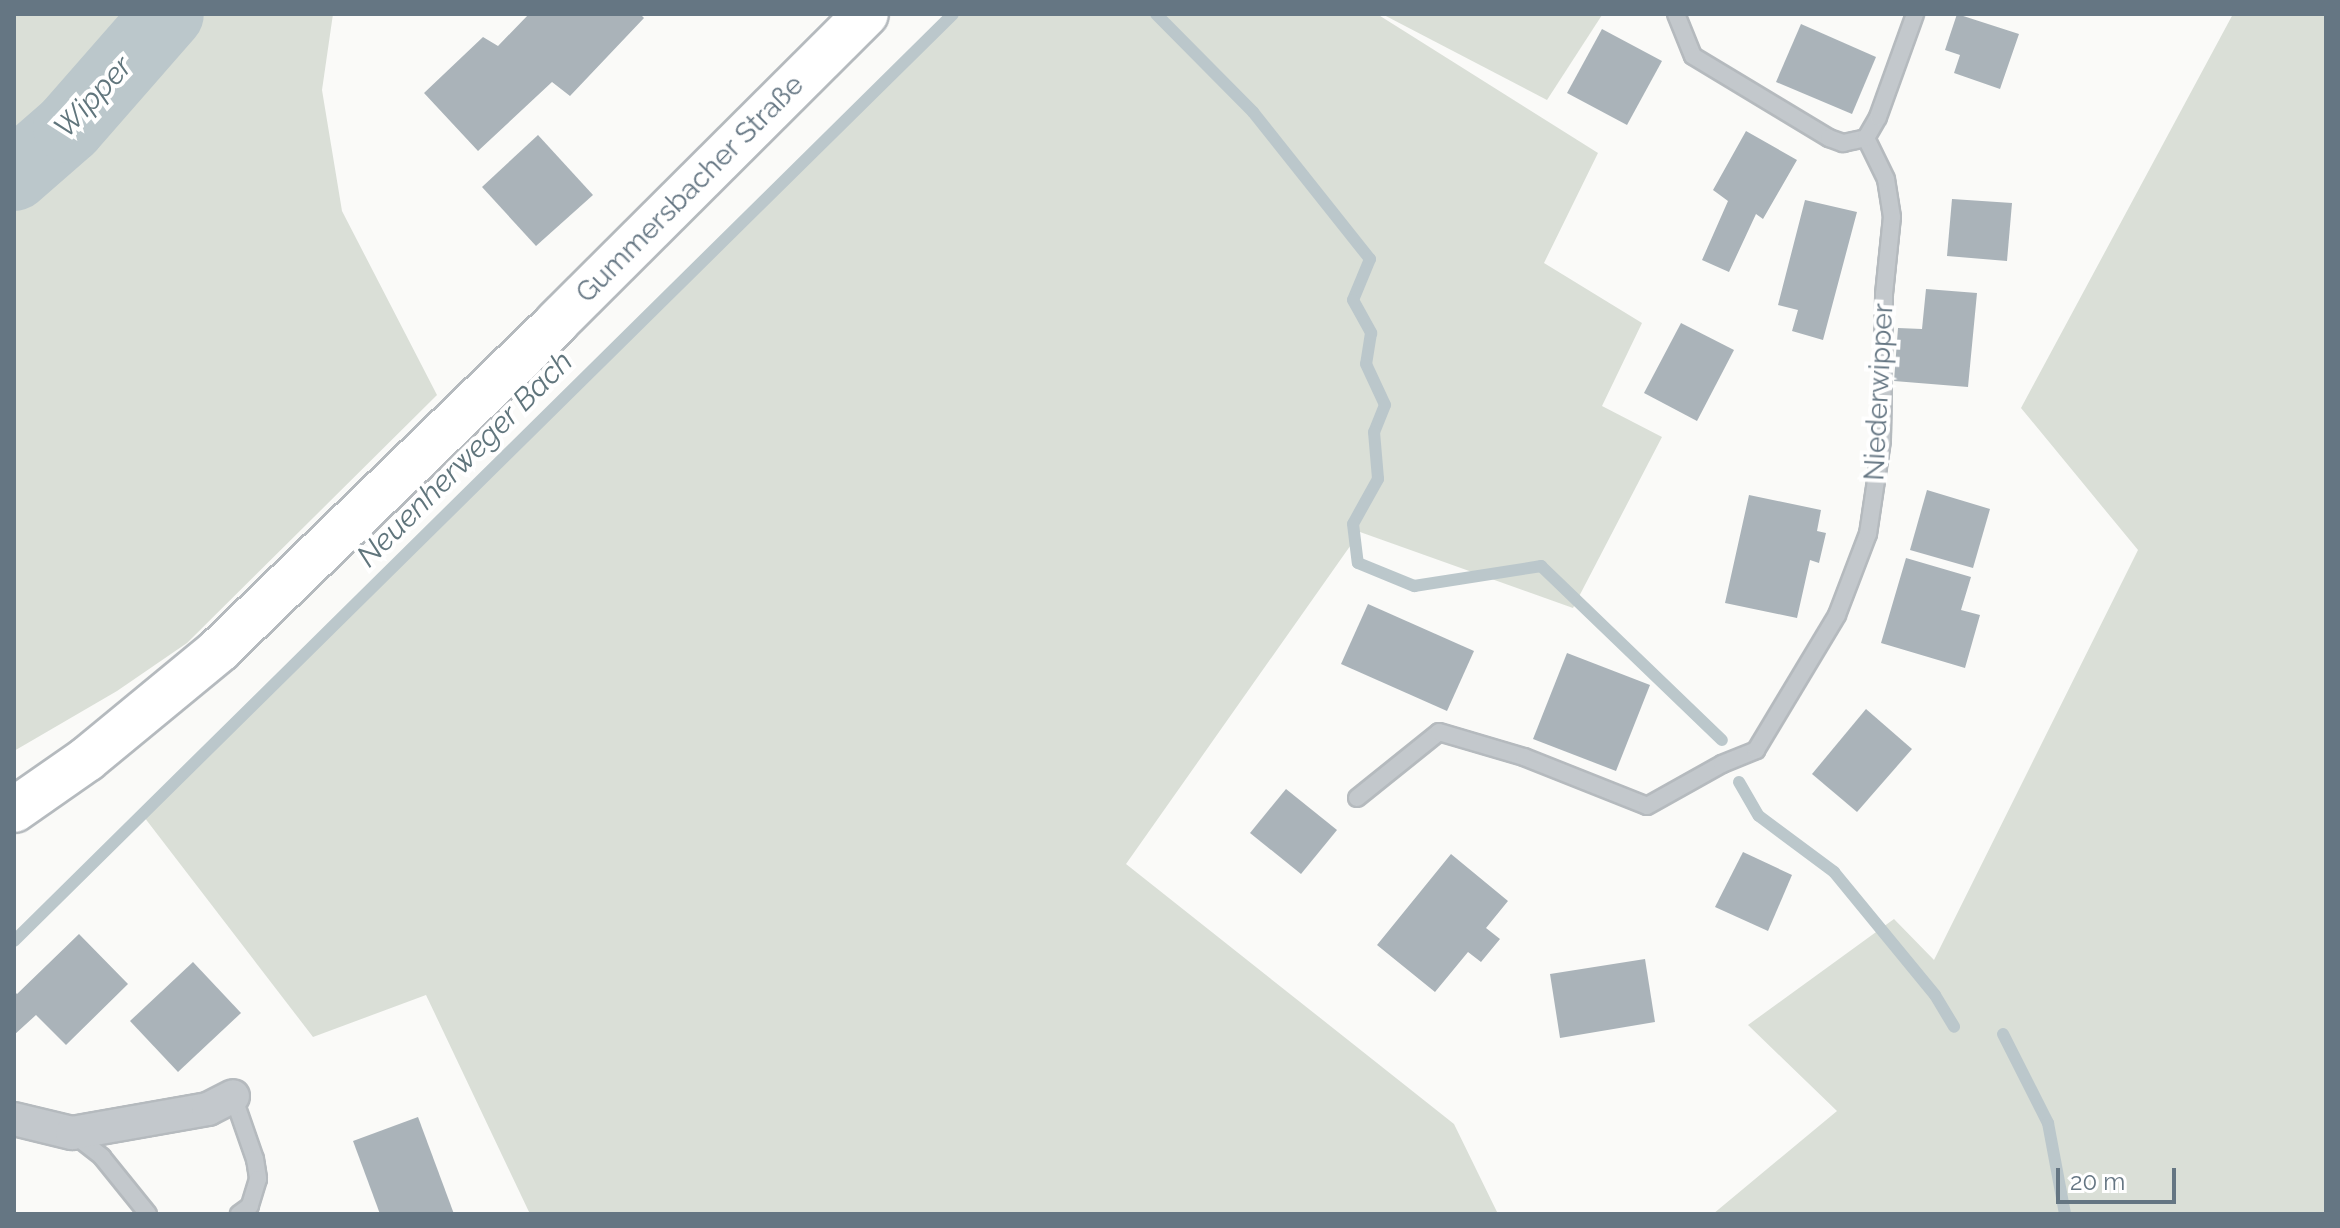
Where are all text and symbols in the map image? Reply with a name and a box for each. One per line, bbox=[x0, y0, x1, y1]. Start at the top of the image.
water label: Wipper bbox=[46, 49, 140, 145]
street label: Gummersbacher Straße bbox=[569, 68, 811, 310]
street label: Niederwipper bbox=[1858, 302, 1900, 482]
water label: Neuenherweger Bach bbox=[349, 343, 581, 575]
scale bar bbox=[2060, 1152, 2180, 1202]
text: 20 m bbox=[2070, 1167, 2125, 1196]

